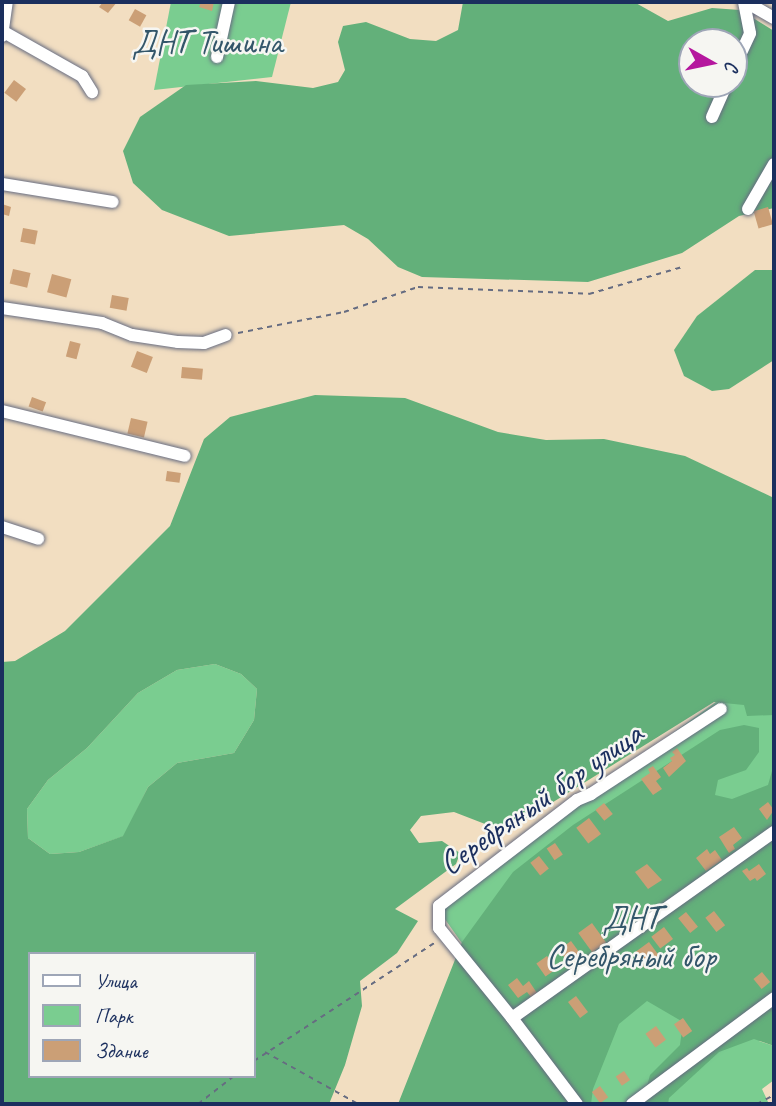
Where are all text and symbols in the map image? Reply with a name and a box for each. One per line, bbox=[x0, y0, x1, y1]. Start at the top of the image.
park label: ДНТ Тишина bbox=[132, 23, 282, 63]
north arrow bbox=[678, 28, 748, 98]
text: С bbox=[719, 59, 744, 72]
street label: Серебряный бор улица bbox=[431, 714, 651, 884]
park label: ДНТ Серебряный бор bbox=[546, 899, 716, 977]
legend bbox=[28, 952, 256, 1078]
text: Улица bbox=[95, 968, 137, 994]
text: Парк bbox=[95, 1003, 132, 1029]
text: Здание bbox=[95, 1038, 148, 1064]

